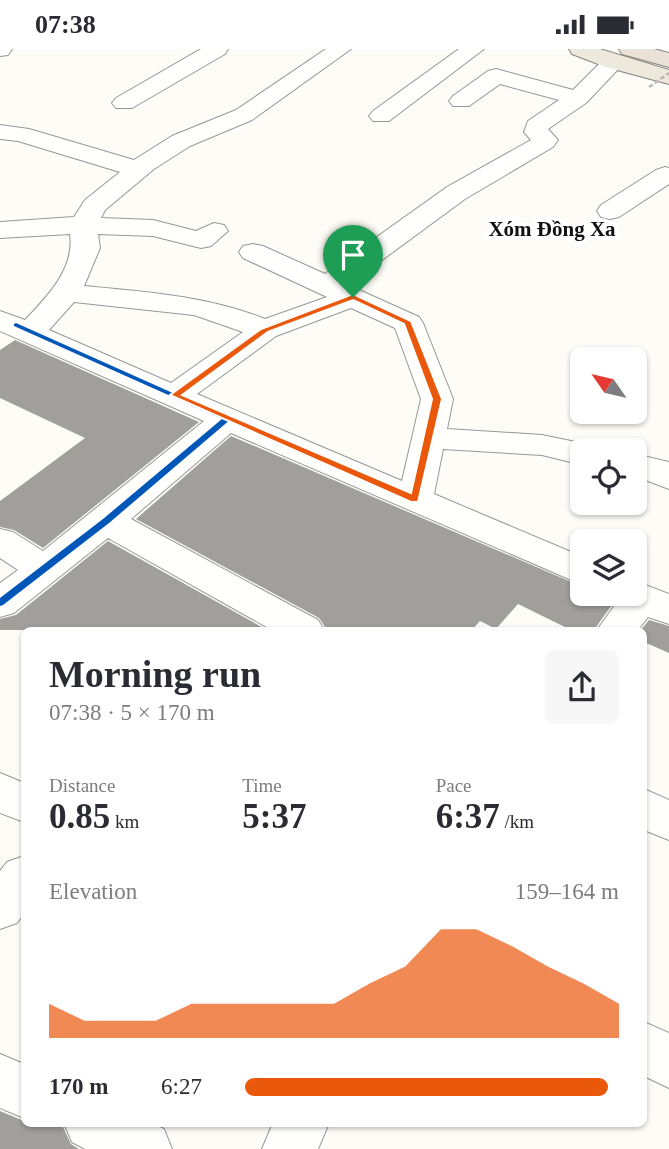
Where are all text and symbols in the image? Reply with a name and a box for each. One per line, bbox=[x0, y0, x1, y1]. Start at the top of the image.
text: 07:38 bbox=[35, 10, 96, 39]
district label: Xóm Đồng Xa bbox=[488, 217, 616, 241]
pin bbox=[323, 225, 383, 297]
icon: arrive bbox=[334, 236, 372, 274]
north arrow bbox=[570, 347, 648, 423]
map controls bbox=[570, 347, 647, 606]
button: locate bbox=[570, 438, 647, 515]
button: layers bbox=[570, 529, 647, 606]
button: share bbox=[545, 650, 619, 724]
text: Morning run bbox=[49, 653, 261, 695]
text: 07:38 · 5 × 170 m bbox=[49, 700, 215, 725]
text: Distance bbox=[49, 775, 115, 796]
text: Time bbox=[242, 775, 282, 796]
text: Pace bbox=[436, 775, 472, 796]
text: 0.85 bbox=[49, 797, 110, 836]
text: 5:37 bbox=[242, 797, 306, 836]
text: 6:37 bbox=[436, 797, 500, 836]
text: km bbox=[110, 811, 139, 832]
text: /km bbox=[500, 811, 534, 832]
text: Elevation bbox=[49, 879, 137, 904]
text: 159–164 m bbox=[515, 879, 619, 904]
text: 170 m bbox=[49, 1074, 108, 1099]
text: 6:27 bbox=[161, 1074, 202, 1099]

